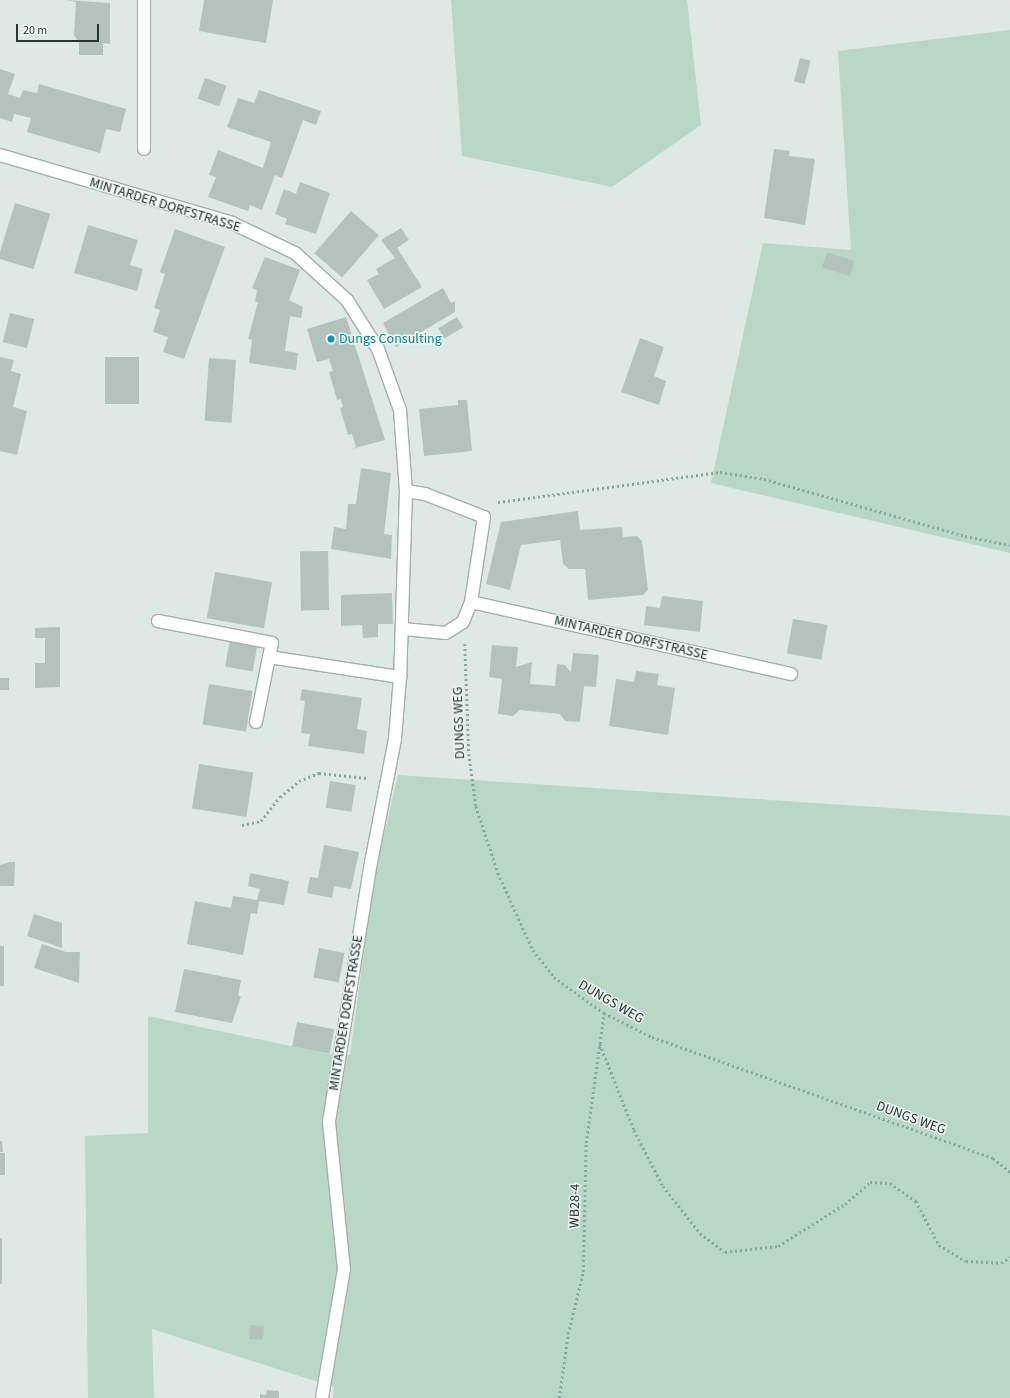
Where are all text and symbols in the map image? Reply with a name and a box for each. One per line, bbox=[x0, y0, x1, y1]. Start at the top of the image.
scale bar bbox=[18, 16, 101, 42]
text: 20 m bbox=[23, 22, 47, 39]
street label: MINTARDER DORFSTRASSE bbox=[87, 174, 243, 236]
place label: Dungs Consulting bbox=[339, 331, 442, 347]
marker: Dungs Consulting bbox=[326, 334, 336, 344]
street label: MINTARDER DORFSTRASSE bbox=[553, 612, 709, 664]
street label: DUNGS WEG bbox=[449, 686, 469, 760]
street label: MINTARDER DORFSTRASSE bbox=[325, 934, 367, 1092]
street label: DUNGS WEG bbox=[575, 977, 647, 1027]
street label: DUNGS WEG bbox=[874, 1098, 948, 1138]
street label: WB28-4 bbox=[566, 1184, 584, 1228]

